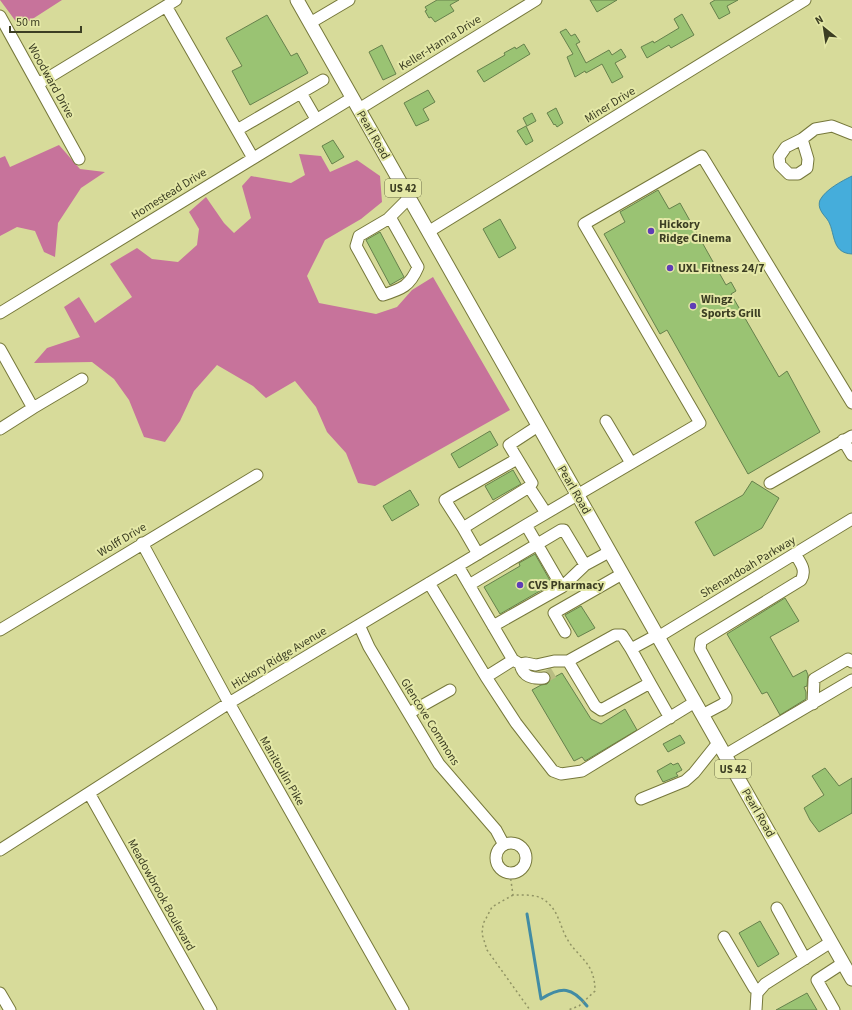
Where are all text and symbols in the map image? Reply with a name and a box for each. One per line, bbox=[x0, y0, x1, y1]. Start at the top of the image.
scale bar bbox=[10, 8, 81, 34]
north arrow bbox=[804, 8, 844, 48]
street label: Keller-Hanna Drive bbox=[396, 11, 484, 75]
text: N bbox=[812, 11, 826, 28]
text: 50 m bbox=[16, 14, 40, 31]
street label: Woodward Drive bbox=[23, 41, 79, 121]
street label: Miner Drive bbox=[581, 83, 639, 127]
street label: Pearl Road bbox=[352, 107, 394, 163]
street label: Homestead Drive bbox=[128, 164, 210, 224]
road number: US 42 bbox=[385, 179, 421, 197]
place label: Hickory Ridge Cinema bbox=[659, 216, 731, 247]
marker: Hickory Ridge Cinema bbox=[646, 226, 656, 236]
place label: UXL Fitness 24/7 bbox=[678, 260, 765, 277]
marker: UXL Fitness 24/7 bbox=[665, 263, 675, 273]
place label: Wingz Sports Grill bbox=[701, 291, 761, 322]
marker: Wingz Sports Grill bbox=[688, 301, 698, 311]
street label: Pearl Road bbox=[553, 462, 595, 518]
street label: Wolff Drive bbox=[94, 519, 150, 561]
street label: Shenandoah Parkway bbox=[697, 532, 799, 602]
place label: CVS Pharmacy bbox=[528, 577, 605, 594]
marker: CVS Pharmacy bbox=[515, 580, 525, 590]
street label: Hickory Ridge Avenue bbox=[228, 623, 330, 693]
street label: Glencove Commons bbox=[396, 675, 464, 769]
street label: Manitoulin Pike bbox=[255, 733, 309, 809]
road number: US 42 bbox=[715, 760, 751, 778]
street label: Pearl Road bbox=[737, 785, 779, 841]
street label: Meadowbrook Boulevard bbox=[123, 836, 199, 954]

